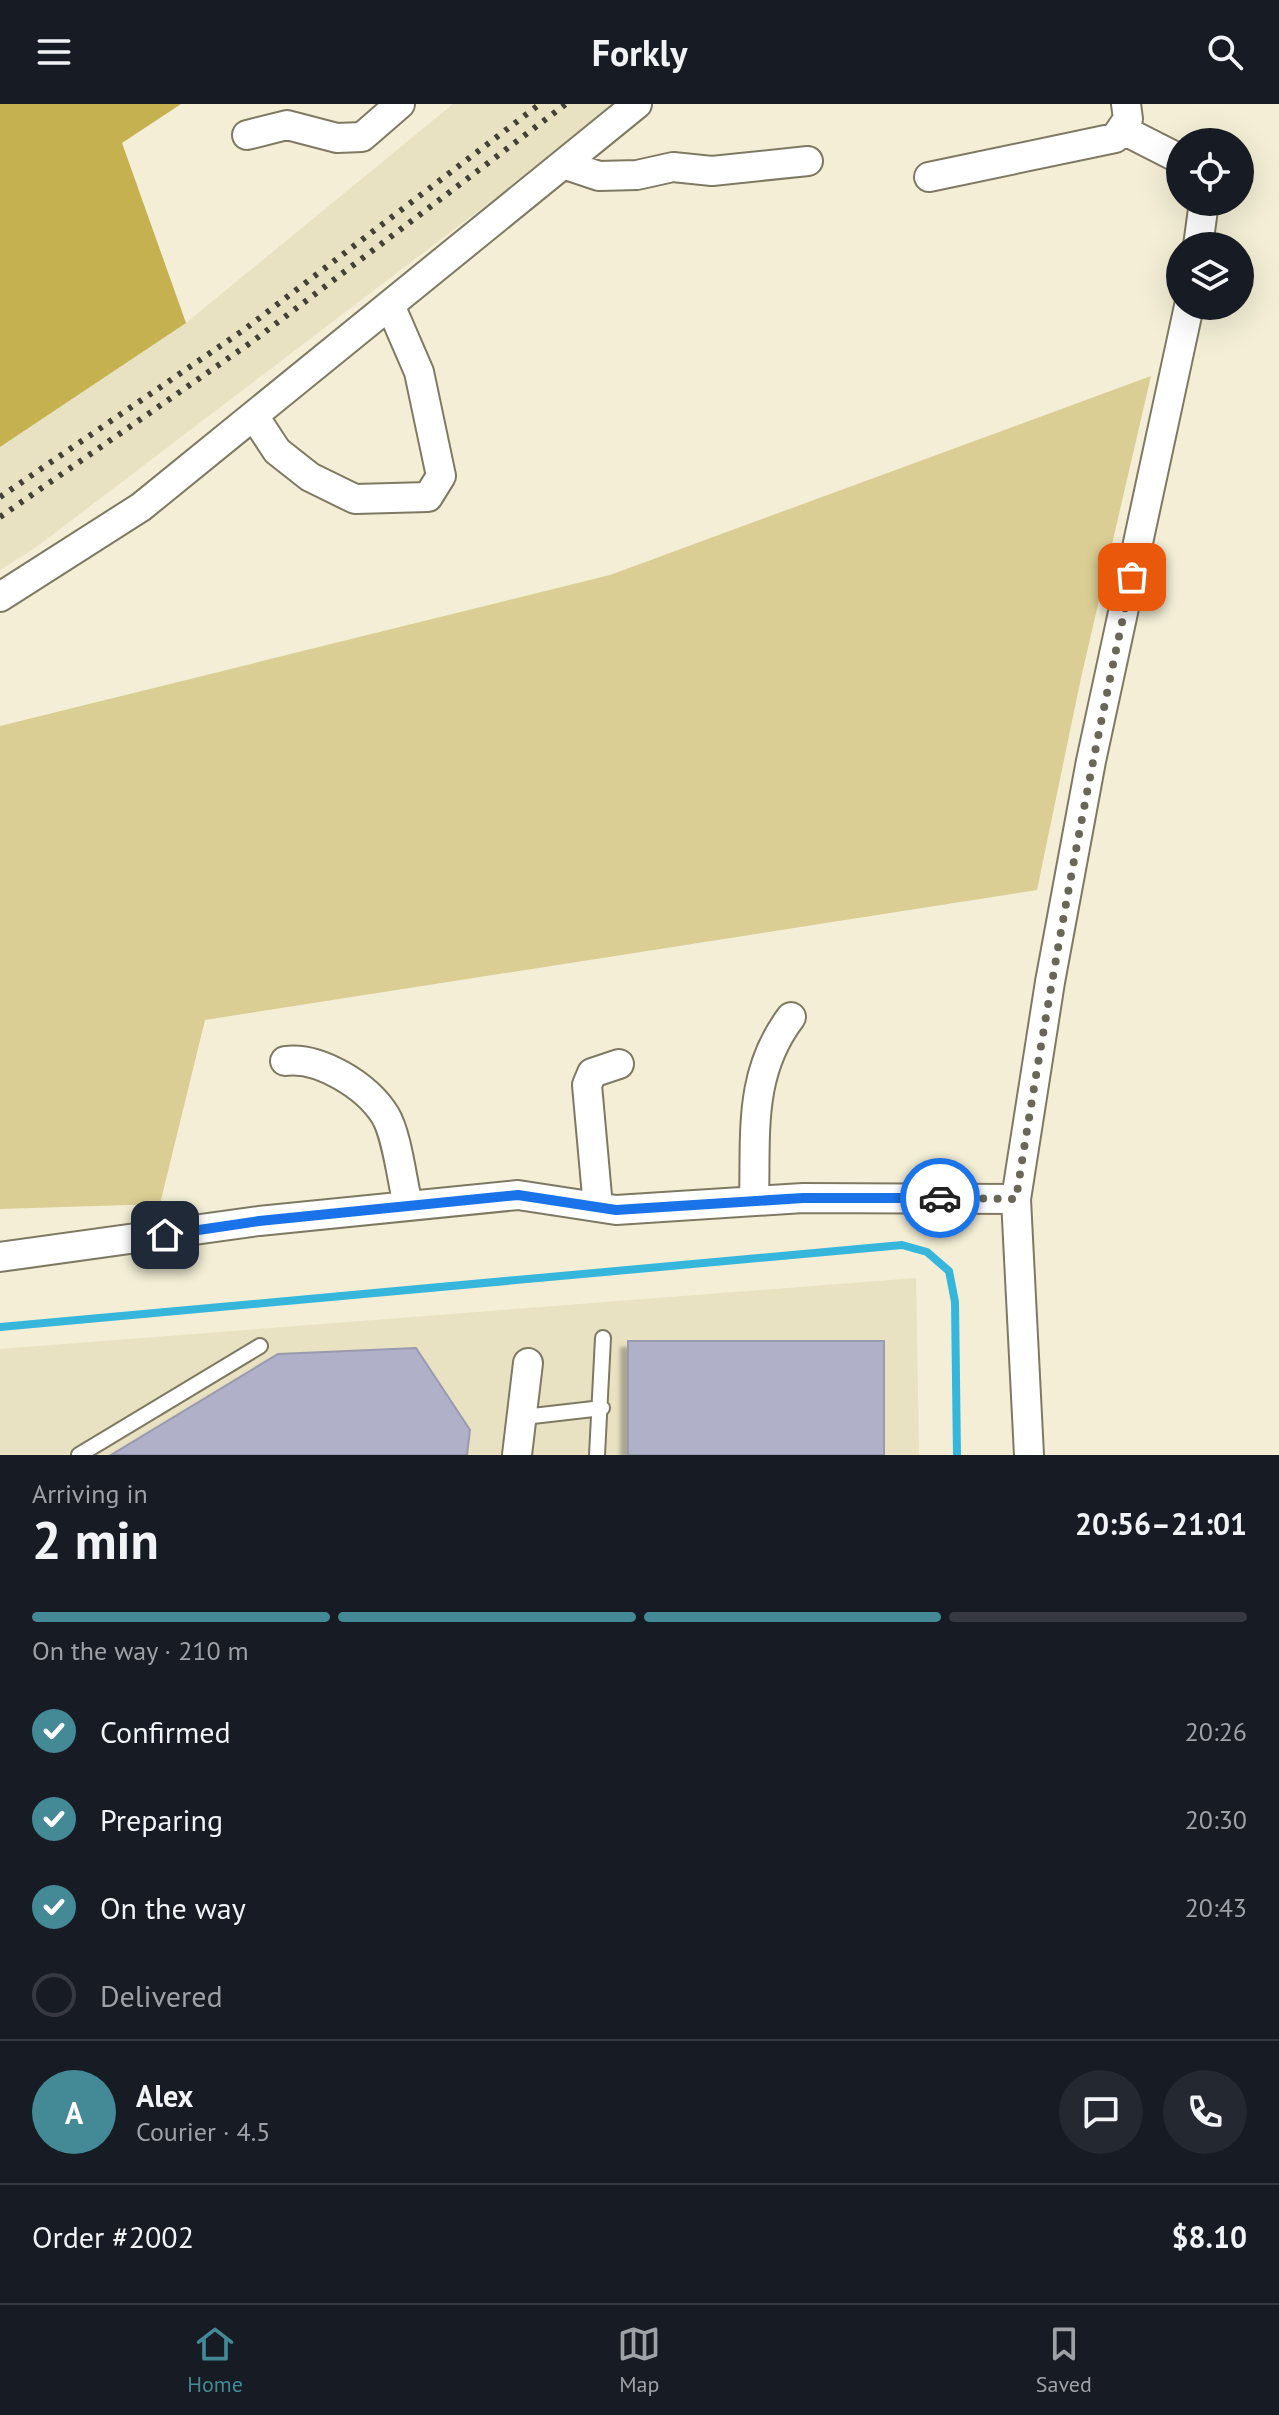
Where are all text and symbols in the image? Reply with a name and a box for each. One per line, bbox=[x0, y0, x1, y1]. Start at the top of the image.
text: Forkly bbox=[592, 29, 687, 76]
icon: menu bbox=[32, 30, 76, 74]
icon: search bbox=[1203, 30, 1247, 74]
map controls bbox=[1166, 128, 1254, 320]
button: locate bbox=[1166, 128, 1254, 216]
button: layers bbox=[1166, 232, 1254, 320]
pin bbox=[1098, 543, 1166, 611]
icon: bag bbox=[1110, 555, 1154, 599]
courier bbox=[900, 1158, 980, 1238]
icon: car bbox=[918, 1176, 962, 1220]
pin bbox=[131, 1201, 199, 1269]
icon: home bbox=[143, 1213, 187, 1257]
text: Arriving in bbox=[32, 1477, 148, 1510]
text: 20:56–21:01 bbox=[1075, 1504, 1247, 1543]
text: 2 min bbox=[32, 1506, 159, 1573]
text: On the way · 210 m bbox=[32, 1634, 249, 1667]
icon: check bbox=[32, 1709, 76, 1753]
text: Confirmed bbox=[100, 1712, 231, 1751]
text: 20:26 bbox=[1185, 1715, 1247, 1748]
icon: check bbox=[32, 1797, 76, 1841]
text: Preparing bbox=[100, 1800, 223, 1839]
text: 20:30 bbox=[1185, 1803, 1247, 1836]
icon: check bbox=[32, 1885, 76, 1929]
text: On the way bbox=[100, 1888, 246, 1927]
text: 20:43 bbox=[1185, 1891, 1247, 1924]
text: Delivered bbox=[100, 1976, 223, 2015]
button: chat bbox=[1059, 2070, 1143, 2154]
button: phone bbox=[1163, 2070, 1247, 2154]
text: Alex bbox=[136, 2076, 193, 2115]
text: A bbox=[65, 2093, 83, 2132]
text: Courier · 4.5 bbox=[136, 2115, 270, 2148]
text: Order #2002 bbox=[32, 2217, 194, 2256]
text: $8.10 bbox=[1172, 2217, 1247, 2256]
tab: Home bbox=[187, 2322, 243, 2398]
tab: Map bbox=[617, 2322, 661, 2398]
tab: Saved bbox=[1036, 2322, 1092, 2398]

